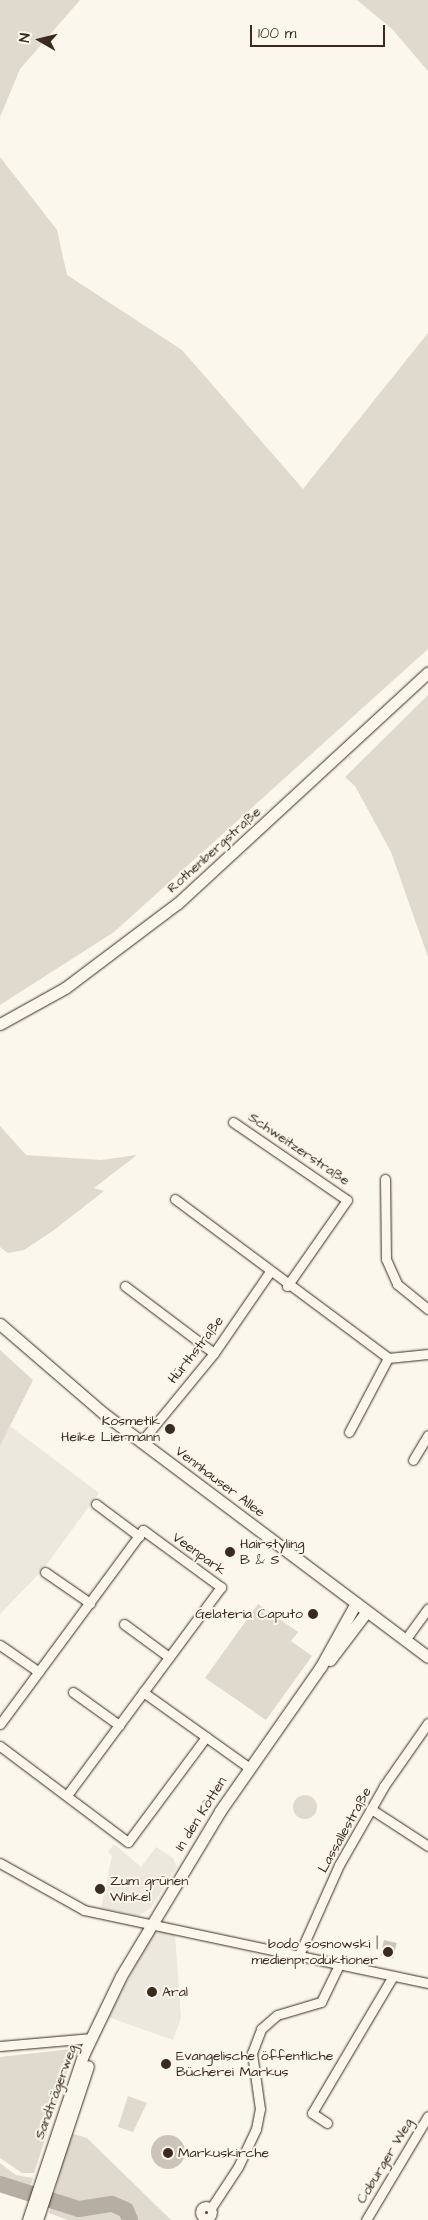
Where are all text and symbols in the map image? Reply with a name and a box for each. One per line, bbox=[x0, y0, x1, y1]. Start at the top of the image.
north arrow bbox=[15, 15, 65, 65]
scale bar bbox=[253, 15, 388, 47]
text: 100 m bbox=[258, 23, 297, 44]
text: N bbox=[15, 32, 36, 44]
street label: Rothenbergstraße bbox=[164, 803, 264, 897]
street label: Schweitzerstraße bbox=[245, 1109, 353, 1189]
street label: Hürthstraße bbox=[164, 1313, 228, 1387]
place label: Kosmetik Heike Liermann bbox=[61, 1413, 160, 1445]
marker: Kosmetik Heike Liermann bbox=[164, 1423, 176, 1435]
street label: Vennhauser Allee bbox=[172, 1443, 268, 1521]
street label: Veenpark bbox=[169, 1529, 229, 1579]
place label: Hairstyling B & S bbox=[240, 1536, 304, 1568]
marker: Hairstyling B & S bbox=[224, 1546, 236, 1558]
place label: Gelateria Caputo bbox=[195, 1606, 303, 1622]
marker: Gelateria Caputo bbox=[307, 1608, 319, 1620]
street label: In den Kötten bbox=[172, 1774, 230, 1854]
street label: Lassallestraße bbox=[315, 1784, 375, 1876]
place label: Zum grünen Winkel bbox=[110, 1873, 188, 1905]
marker: Zum grünen Winkel bbox=[94, 1883, 106, 1895]
place label: bodo sosnowski | medienproduktioner bbox=[251, 1936, 378, 1968]
marker: bodo sosnowski | medienproduktioner bbox=[382, 1946, 394, 1958]
place label: Aral bbox=[162, 1984, 188, 2000]
marker: Aral bbox=[146, 1986, 158, 1998]
street label: Sandträgerweg bbox=[31, 2042, 81, 2142]
place label: Evangelische öffentliche Bücherei Markus bbox=[176, 2048, 333, 2080]
marker: Evangelische öffentliche Bücherei Markus bbox=[160, 2058, 172, 2070]
street label: Coburger Weg bbox=[353, 2115, 417, 2207]
place label: Markuskirche bbox=[178, 2145, 269, 2161]
marker: Markuskirche bbox=[162, 2147, 174, 2159]

